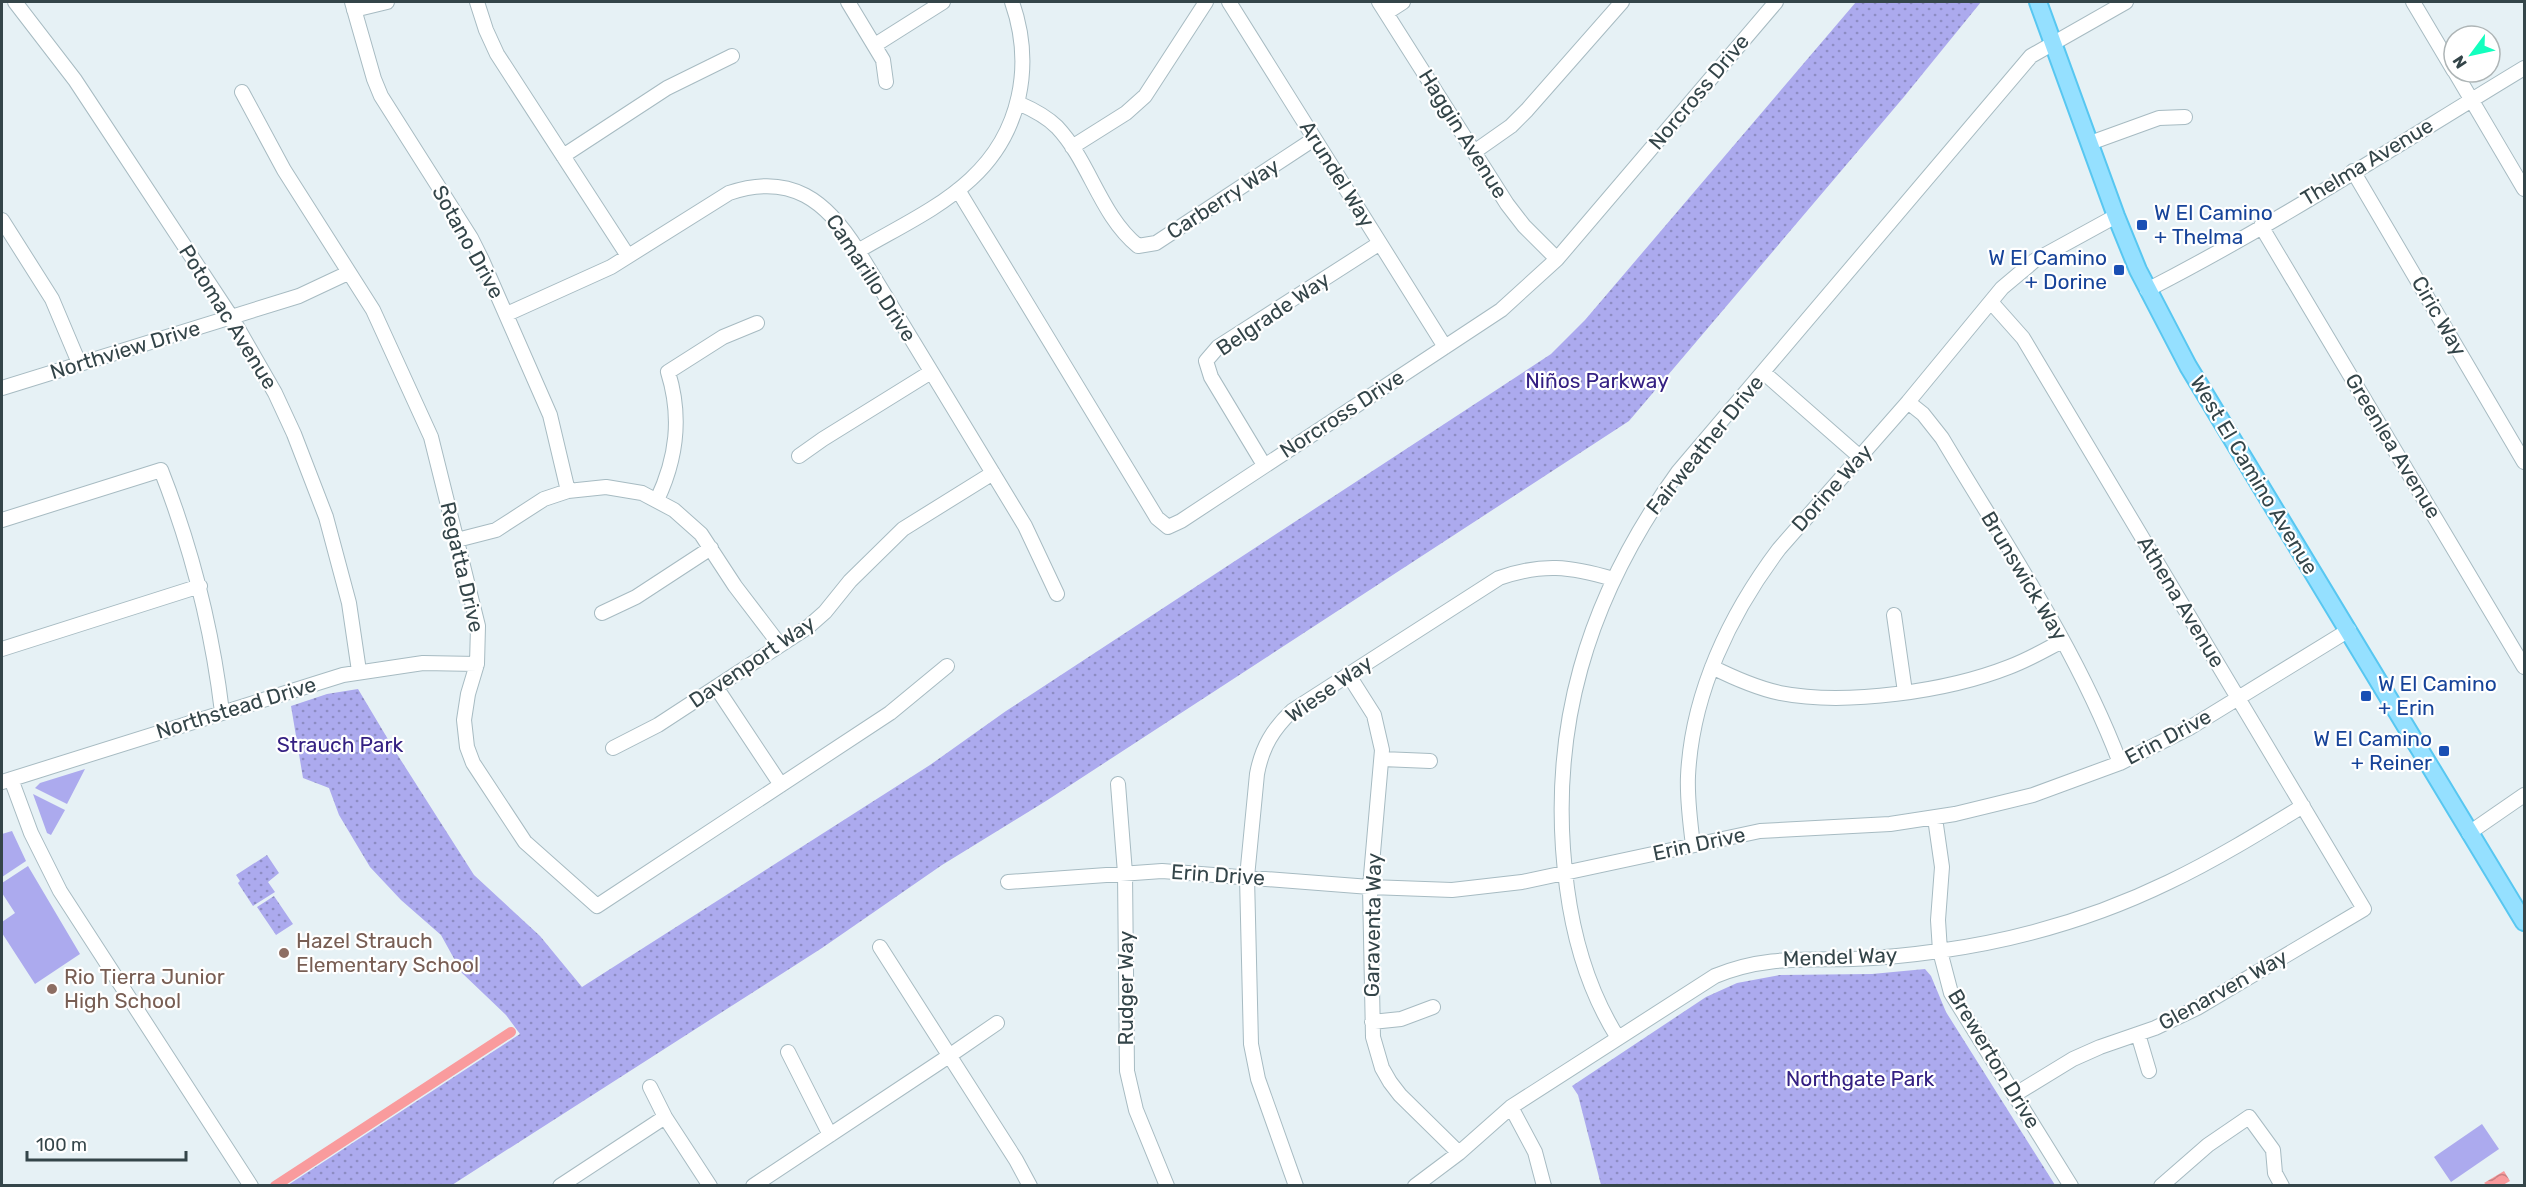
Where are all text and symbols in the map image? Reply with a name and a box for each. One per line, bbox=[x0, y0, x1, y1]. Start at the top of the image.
north arrow bbox=[2442, 24, 2502, 84]
street label: Norcross Drive bbox=[1643, 29, 1754, 154]
text: N bbox=[2449, 52, 2471, 72]
street label: Haggin Avenue bbox=[1414, 65, 1513, 203]
street label: Thelma Avenue bbox=[2296, 112, 2437, 211]
street label: Arundel Way bbox=[1295, 116, 1380, 232]
street label: Carberry Way bbox=[1162, 153, 1284, 244]
street label: Sotano Drive bbox=[427, 181, 510, 303]
place label: W El Camino + Thelma bbox=[2154, 200, 2273, 249]
street label: Camarillo Drive bbox=[821, 209, 922, 346]
marker: W El Camino + Thelma bbox=[2135, 218, 2149, 232]
street label: Potomac Avenue bbox=[174, 240, 283, 394]
place label: W El Camino + Dorine bbox=[1988, 245, 2107, 294]
marker: W El Camino + Dorine bbox=[2112, 263, 2126, 277]
street label: Belgrade Way bbox=[1211, 266, 1334, 361]
street label: Ciric Way bbox=[2407, 271, 2472, 360]
street label: Northview Drive bbox=[47, 315, 203, 384]
street label: Norcross Drive bbox=[1275, 364, 1408, 463]
park label: Niños Parkway bbox=[1525, 368, 1669, 393]
street label: Greenlea Avenue bbox=[2340, 369, 2447, 523]
street label: Fairweather Drive bbox=[1641, 370, 1768, 519]
street label: West El Camino Avenue bbox=[2185, 371, 2324, 579]
street label: Dorine Way bbox=[1786, 439, 1877, 536]
street label: Regatta Drive bbox=[435, 499, 490, 635]
street label: Brunswick Way bbox=[1976, 507, 2073, 645]
street label: Athena Avenue bbox=[2132, 532, 2230, 672]
street label: Davenport Way bbox=[684, 610, 820, 713]
street label: Wiese Way bbox=[1280, 649, 1377, 728]
street label: Northstead Drive bbox=[153, 671, 319, 744]
place label: W El Camino + Erin bbox=[2378, 671, 2497, 720]
marker: W El Camino + Erin bbox=[2359, 689, 2373, 703]
street label: Erin Drive bbox=[2120, 703, 2215, 770]
place label: W El Camino + Reiner bbox=[2313, 726, 2432, 775]
park label: Strauch Park bbox=[277, 732, 403, 757]
marker: W El Camino + Reiner bbox=[2437, 744, 2451, 758]
street label: Erin Drive bbox=[1650, 821, 1748, 866]
street label: Garaventa Way bbox=[1359, 852, 1386, 997]
street label: Erin Drive bbox=[1170, 859, 1266, 890]
place label: Hazel Strauch Elementary School bbox=[296, 928, 479, 977]
street label: Rudger Way bbox=[1113, 930, 1138, 1045]
street label: Mendel Way bbox=[1782, 942, 1898, 971]
street label: Glenarven Way bbox=[2154, 944, 2292, 1035]
marker: Hazel Strauch Elementary School bbox=[277, 946, 291, 960]
place label: Rio Tierra Junior High School bbox=[64, 964, 225, 1013]
marker: Rio Tierra Junior High School bbox=[45, 982, 59, 996]
street label: Brewerton Drive bbox=[1943, 984, 2046, 1133]
park label: Northgate Park bbox=[1786, 1066, 1934, 1091]
scale bar bbox=[27, 1124, 186, 1162]
text: 100 m bbox=[36, 1134, 87, 1156]

